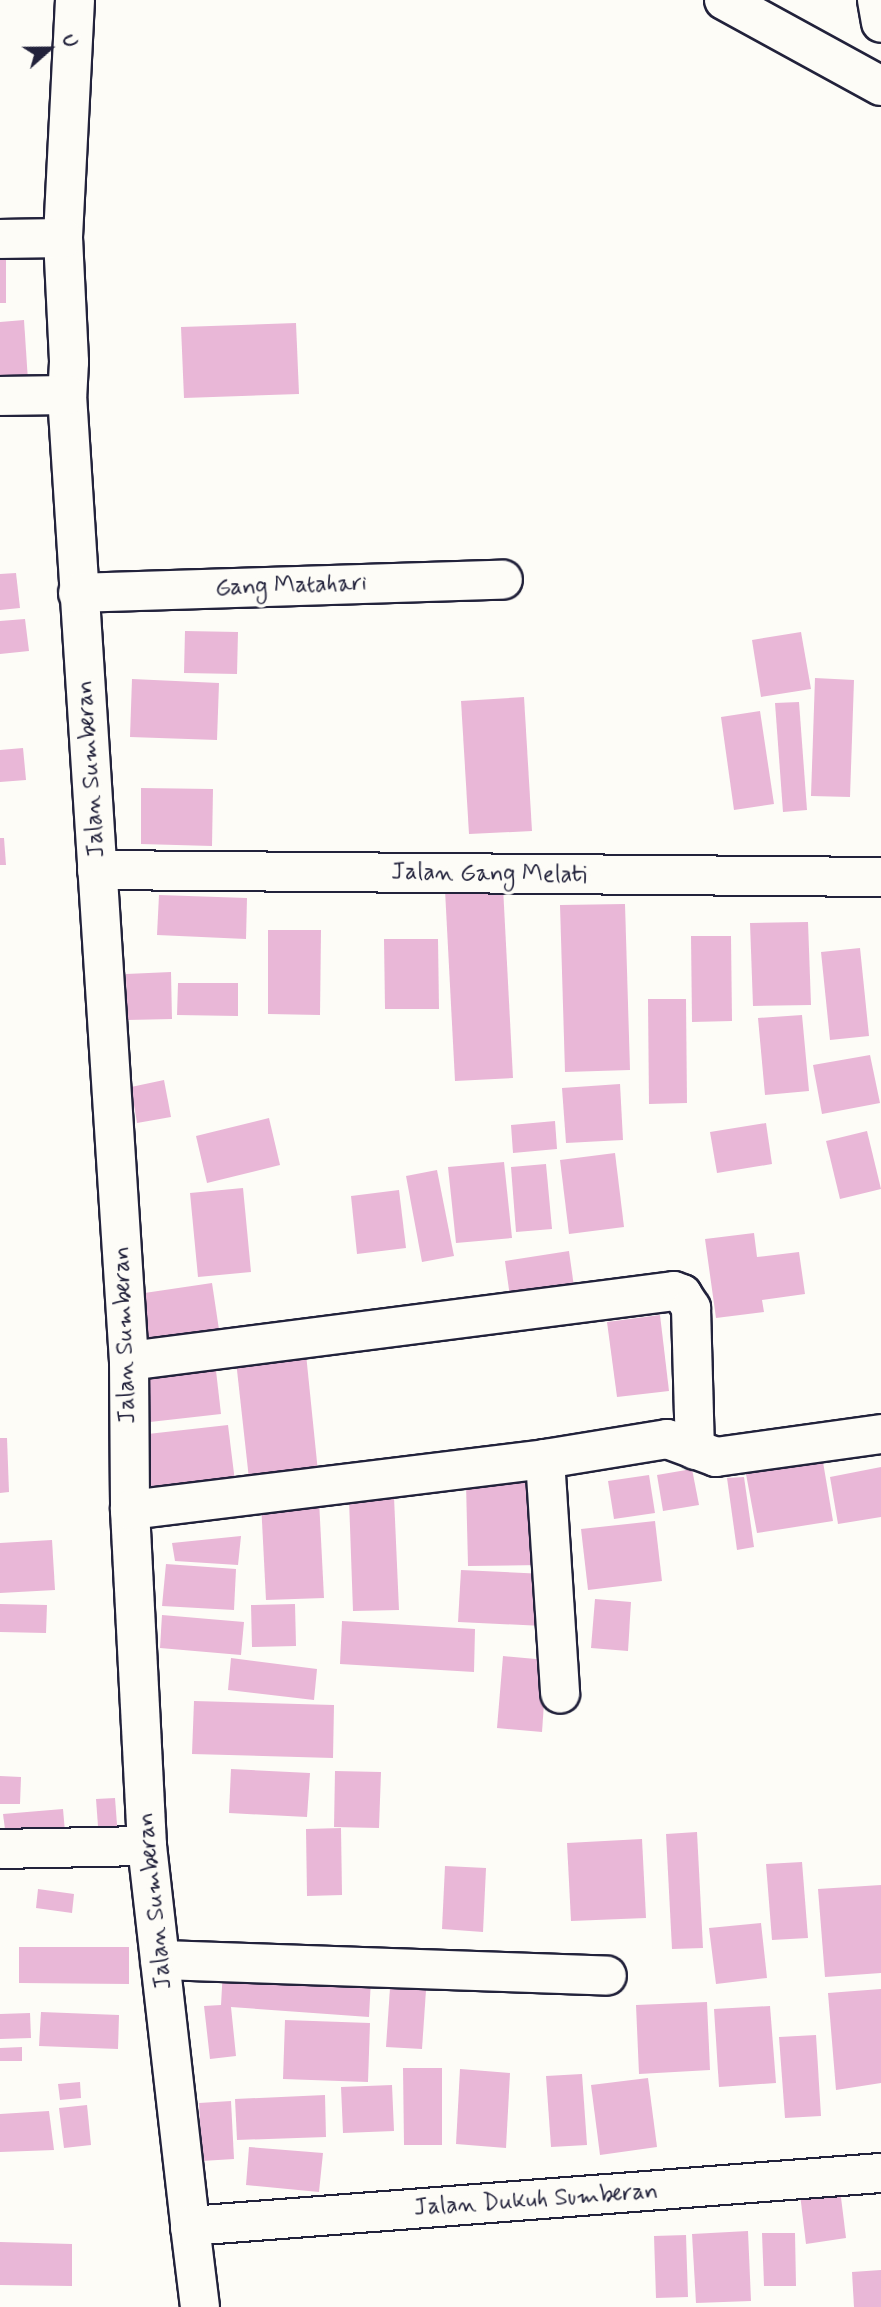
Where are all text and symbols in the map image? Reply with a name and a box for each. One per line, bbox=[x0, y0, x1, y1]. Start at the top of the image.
north arrow bbox=[14, 14, 84, 84]
text: U bbox=[55, 31, 83, 52]
street label: Gang Matahari bbox=[215, 569, 367, 603]
street label: Jalan Sumberan bbox=[71, 680, 111, 858]
street label: Jalan Gang Melati bbox=[392, 858, 586, 890]
street label: Jalan Sumberan bbox=[108, 1247, 142, 1423]
street label: Jalan Sumberan bbox=[132, 1812, 178, 1990]
street label: Jalan Dukuh Sumberan bbox=[414, 2177, 658, 2223]

